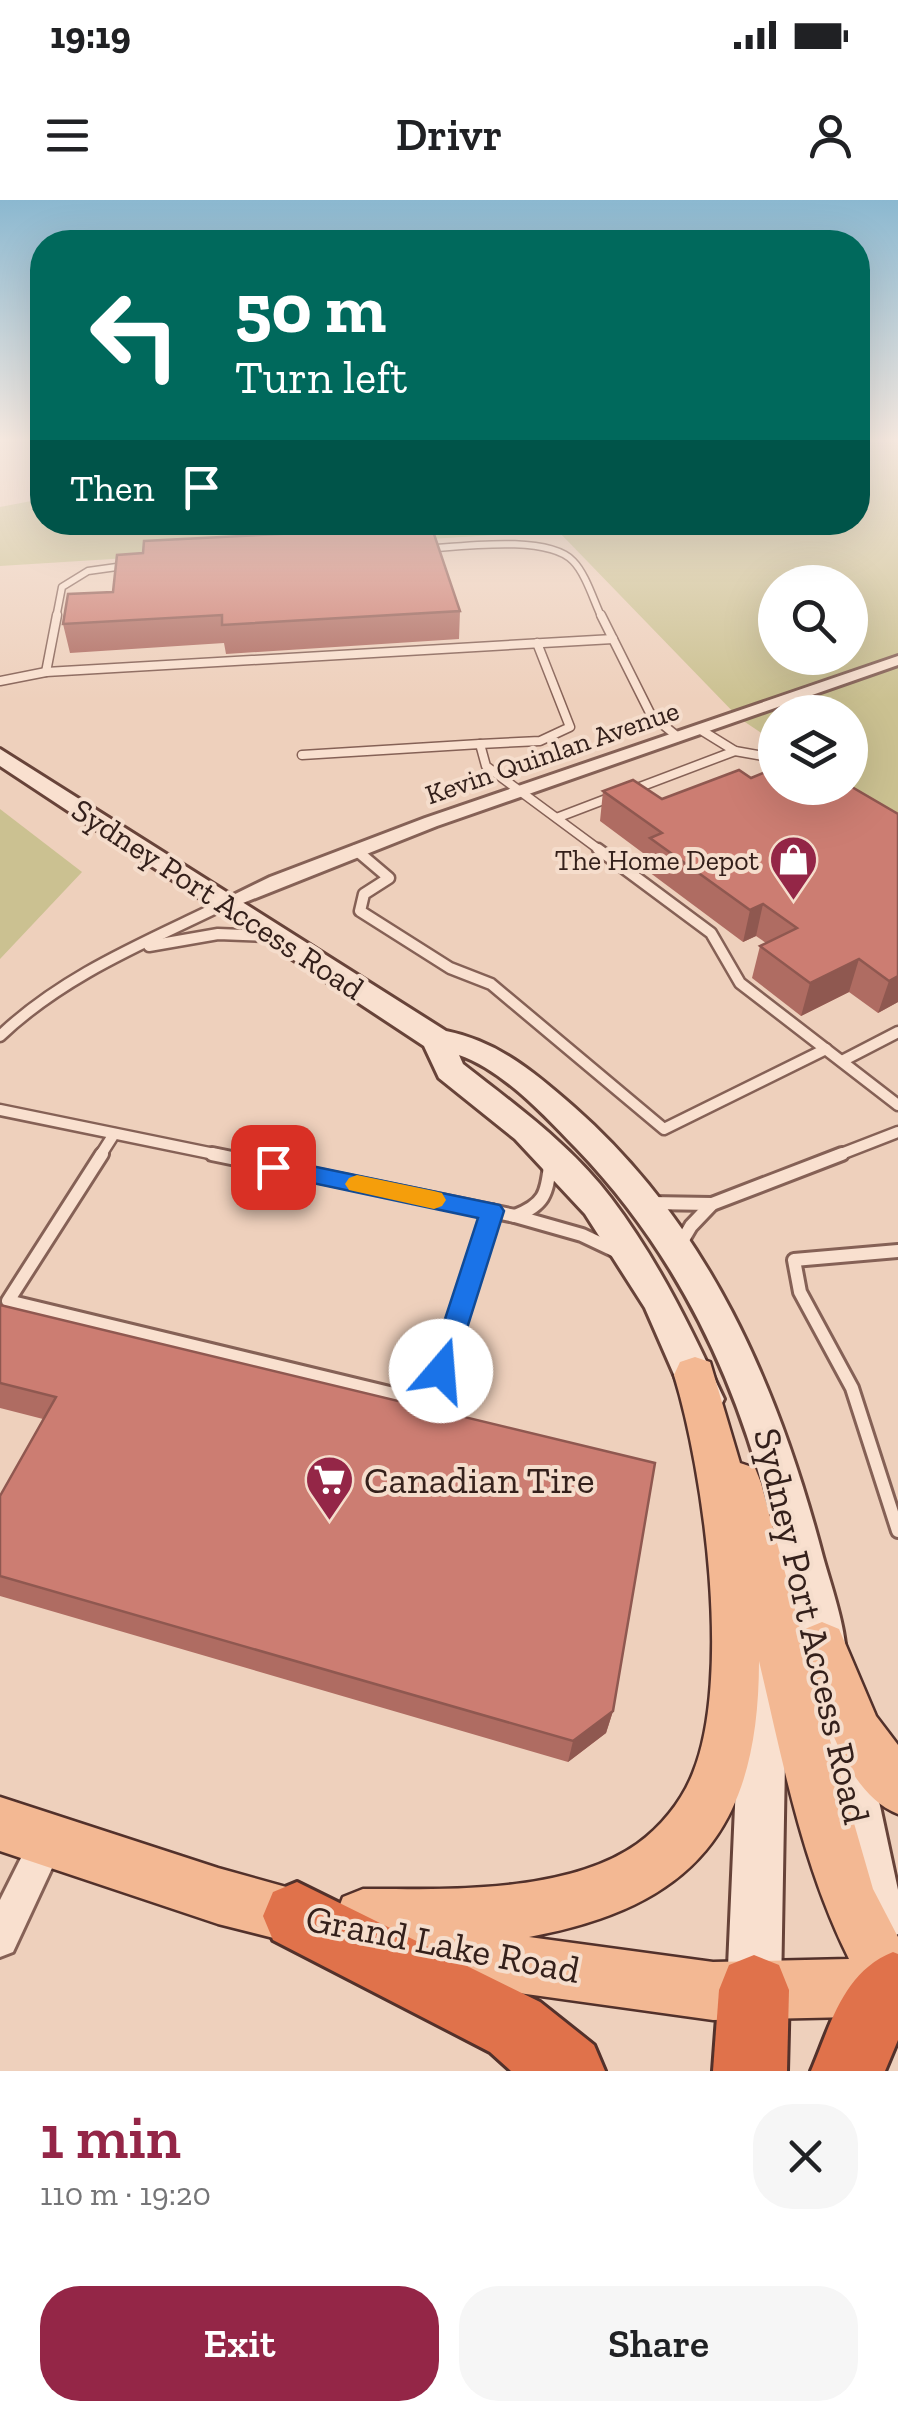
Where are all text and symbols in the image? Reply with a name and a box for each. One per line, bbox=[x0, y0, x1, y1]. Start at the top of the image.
text: 19:19 bbox=[50, 12, 131, 58]
icon: menu bbox=[40, 108, 95, 163]
text: Drivr bbox=[396, 108, 502, 162]
icon: person bbox=[803, 108, 858, 163]
text: 50 m bbox=[235, 266, 386, 350]
icon: left bbox=[70, 270, 200, 400]
text: Turn left bbox=[235, 351, 407, 405]
icon: arrive bbox=[174, 460, 229, 515]
text: Then bbox=[70, 465, 154, 511]
map controls bbox=[758, 565, 868, 805]
button: search bbox=[758, 565, 868, 675]
street label: Kevin Quinlan Avenue bbox=[421, 694, 683, 811]
button: layers bbox=[758, 695, 868, 805]
street label: Sydney Port Access Road bbox=[65, 790, 372, 1008]
shop icon: The Home Depot bbox=[768, 834, 820, 902]
place label: The Home Depot bbox=[555, 844, 760, 877]
pin bbox=[231, 1125, 316, 1210]
icon: arrive bbox=[246, 1140, 301, 1195]
position arrow bbox=[389, 1319, 493, 1423]
street label: Sydney Port Access Road bbox=[744, 1424, 880, 1828]
supermarket icon: Canadian Tire bbox=[303, 1454, 355, 1522]
place label: Canadian Tire bbox=[364, 1457, 595, 1503]
street label: Grand Lake Road bbox=[302, 1895, 584, 1993]
text: 1 min bbox=[40, 2101, 181, 2173]
button: close bbox=[753, 2104, 858, 2209]
text: 110 m · 19:20 bbox=[40, 2175, 211, 2213]
button: Exit bbox=[40, 2286, 439, 2401]
button: Share bbox=[459, 2286, 858, 2401]

